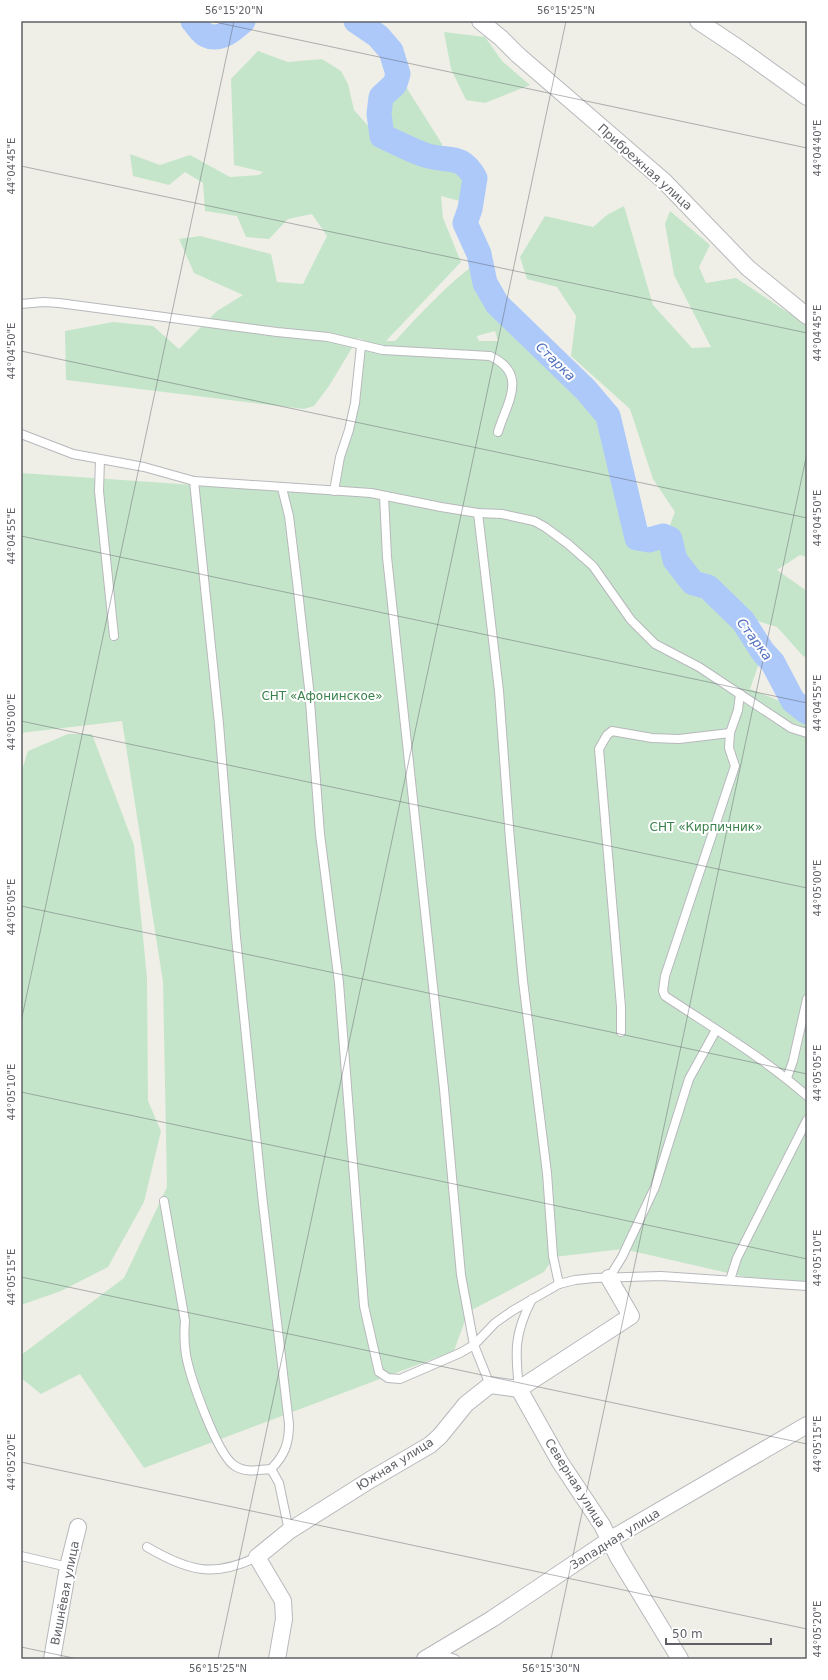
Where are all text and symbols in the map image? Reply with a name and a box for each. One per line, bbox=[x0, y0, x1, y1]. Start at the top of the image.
text: 56°15'20"N bbox=[205, 5, 263, 16]
text: 56°15'25"N bbox=[537, 5, 595, 16]
text: 44°04'40"E bbox=[812, 120, 823, 176]
street label: Прибрежная улица bbox=[595, 121, 695, 213]
text: 44°04'45"E bbox=[6, 138, 17, 194]
text: 44°04'45"E bbox=[812, 305, 823, 361]
text: 44°04'50"E bbox=[6, 323, 17, 379]
water label: Старка bbox=[533, 339, 578, 384]
text: 44°04'50"E bbox=[812, 490, 823, 546]
text: 44°04'55"E bbox=[6, 508, 17, 564]
water label: Старка bbox=[734, 615, 775, 663]
text: 44°04'55"E bbox=[812, 675, 823, 731]
park label: СНТ «Афонинское» bbox=[261, 689, 383, 703]
text: 44°05'00"E bbox=[6, 694, 17, 750]
park label: СНТ «Кирпичник» bbox=[650, 820, 762, 834]
text: 44°05'00"E bbox=[812, 860, 823, 916]
text: 44°05'05"E bbox=[6, 879, 17, 935]
text: 44°05'05"E bbox=[812, 1045, 823, 1101]
text: 44°05'10"E bbox=[6, 1064, 17, 1120]
text: 44°05'10"E bbox=[812, 1230, 823, 1286]
text: 44°05'15"E bbox=[6, 1249, 17, 1305]
text: 44°05'15"E bbox=[812, 1416, 823, 1472]
text: 44°05'20"E bbox=[6, 1434, 17, 1490]
street label: Южная улица bbox=[354, 1435, 436, 1493]
street label: Северная улица bbox=[542, 1436, 608, 1530]
street label: Западная улица bbox=[568, 1506, 662, 1572]
street label: Вишнёвая улица bbox=[48, 1540, 82, 1646]
text: 44°05'20"E bbox=[812, 1601, 823, 1657]
scale bar bbox=[666, 1620, 771, 1646]
text: 50 m bbox=[672, 1627, 703, 1641]
text: 56°15'25"N bbox=[189, 1663, 247, 1674]
text: 56°15'30"N bbox=[522, 1663, 580, 1674]

